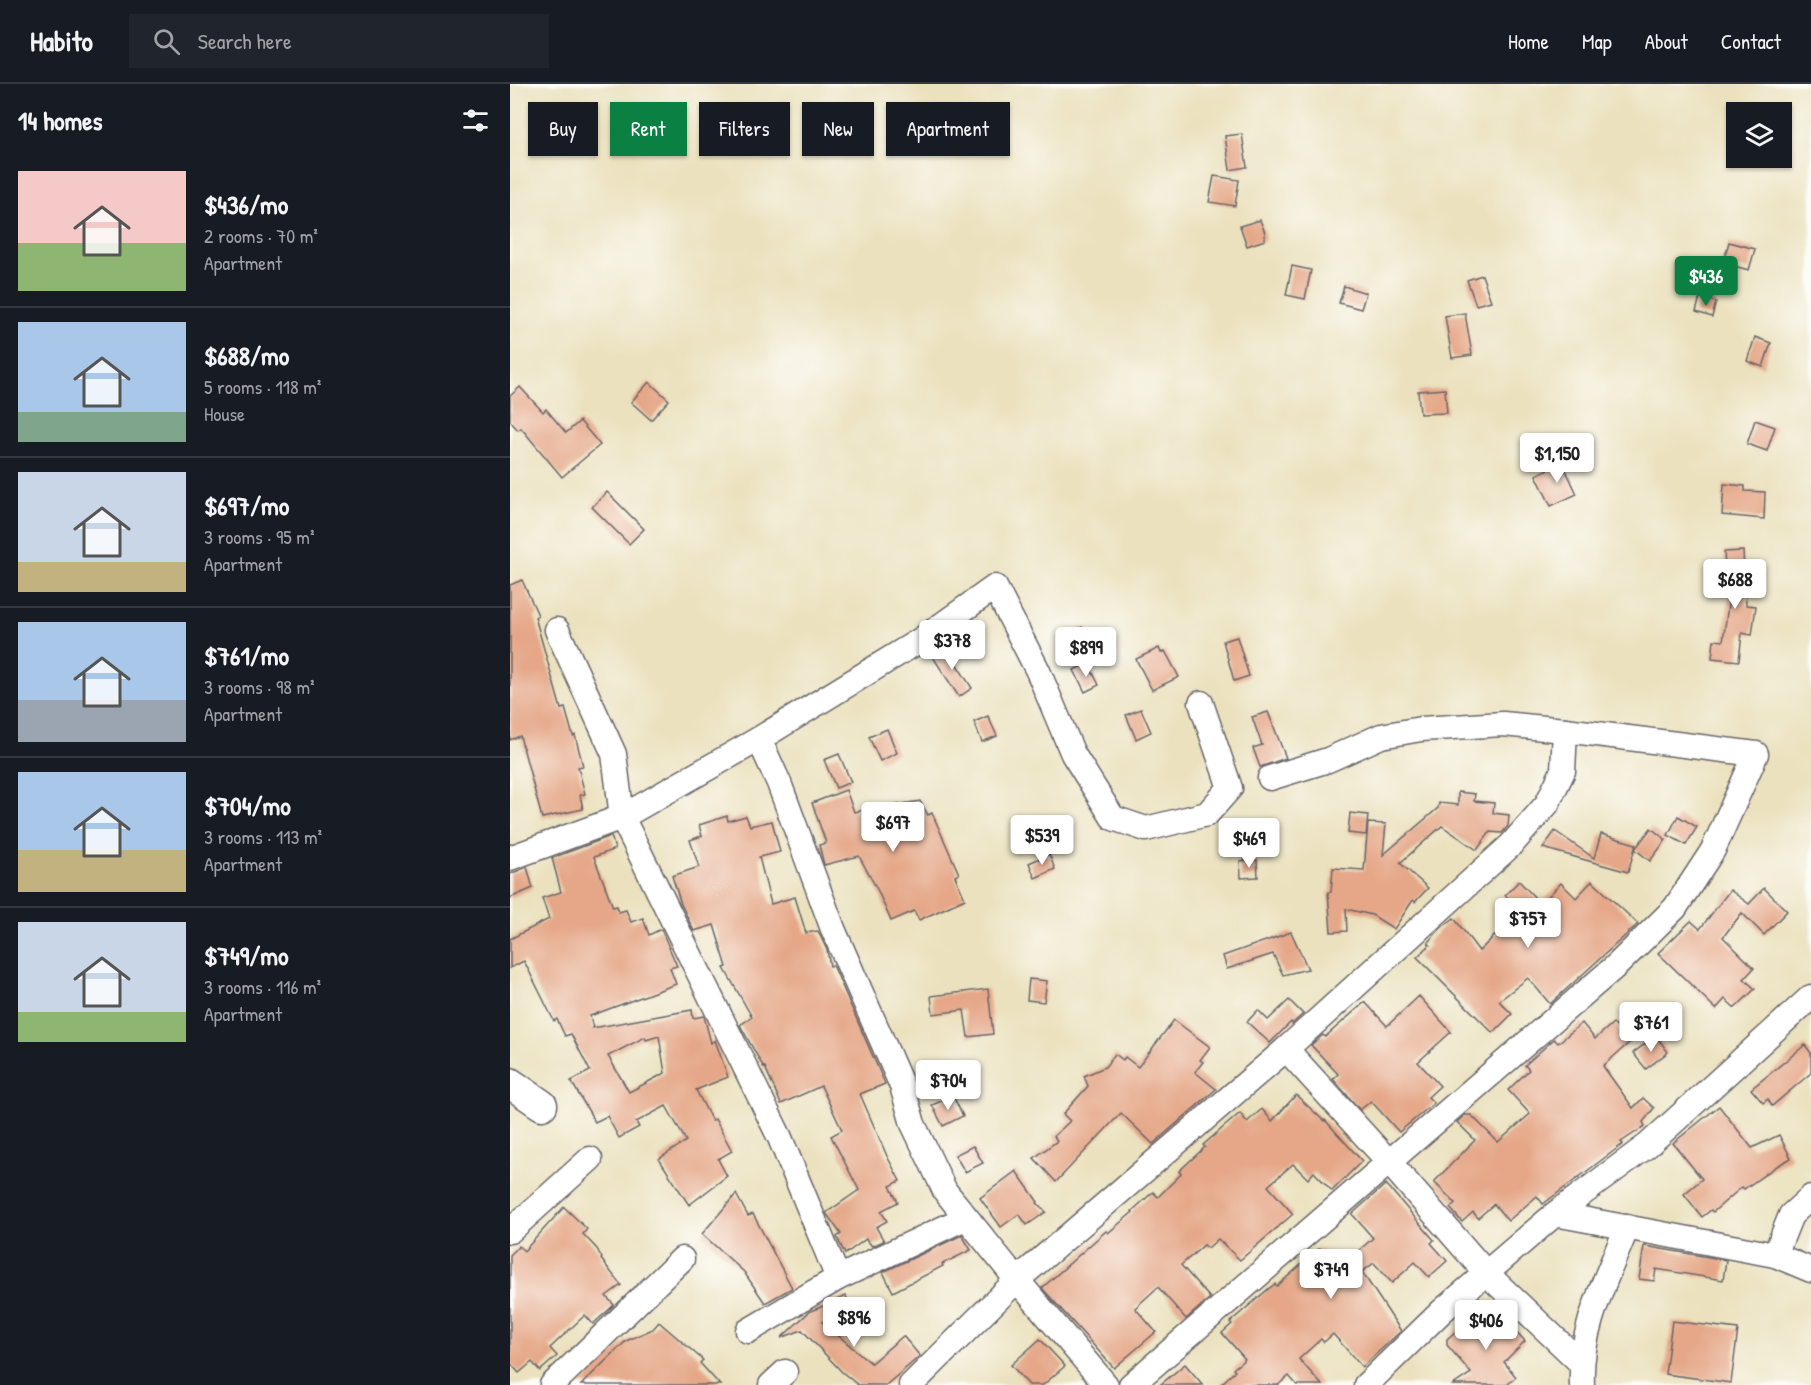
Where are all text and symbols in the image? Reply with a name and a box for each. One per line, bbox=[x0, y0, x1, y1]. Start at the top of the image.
search box bbox=[129, 14, 549, 68]
text: Habito bbox=[30, 22, 93, 60]
icon: search bbox=[150, 25, 183, 58]
text: Search here bbox=[198, 26, 292, 56]
text: Home bbox=[1508, 27, 1549, 56]
text: Map bbox=[1582, 27, 1612, 56]
text: About bbox=[1645, 27, 1688, 56]
text: Contact bbox=[1721, 27, 1781, 56]
chip: Buy bbox=[528, 102, 598, 156]
chip: Rent bbox=[610, 102, 687, 156]
chip: Filters bbox=[699, 102, 790, 156]
chip: New bbox=[802, 102, 874, 156]
chip: Apartment bbox=[886, 102, 1010, 156]
map controls bbox=[1726, 102, 1792, 168]
button: layers bbox=[1726, 102, 1792, 168]
text: 14 homes bbox=[18, 103, 103, 138]
icon: filters bbox=[459, 104, 492, 137]
text: $436/mo bbox=[204, 187, 288, 222]
icon: home bbox=[66, 195, 138, 267]
text: 2 rooms · 70 m² bbox=[204, 222, 318, 249]
text: Apartment bbox=[204, 249, 282, 276]
pin: $436 bbox=[1670, 256, 1742, 307]
text: $436 bbox=[1689, 262, 1723, 289]
text: $688/mo bbox=[204, 338, 289, 373]
icon: home bbox=[66, 346, 138, 418]
text: 5 rooms · 118 m² bbox=[204, 373, 321, 400]
text: House bbox=[204, 400, 245, 427]
pin: $1,150 bbox=[1508, 433, 1606, 484]
text: $1,150 bbox=[1534, 439, 1580, 466]
text: $697/mo bbox=[204, 488, 289, 523]
icon: home bbox=[66, 496, 138, 568]
text: 3 rooms · 95 m² bbox=[204, 523, 314, 550]
text: Apartment bbox=[204, 550, 282, 577]
pin: $688 bbox=[1699, 559, 1771, 610]
text: $688 bbox=[1717, 565, 1753, 592]
pin: $378 bbox=[916, 620, 988, 671]
text: $378 bbox=[933, 626, 971, 653]
pin: $899 bbox=[1050, 627, 1122, 678]
text: $899 bbox=[1069, 633, 1103, 660]
text: $761/mo bbox=[204, 638, 289, 673]
icon: home bbox=[66, 646, 138, 718]
text: 3 rooms · 98 m² bbox=[204, 673, 315, 700]
text: Apartment bbox=[204, 700, 282, 727]
text: $704/mo bbox=[204, 788, 291, 823]
icon: home bbox=[66, 796, 138, 868]
pin: $697 bbox=[857, 802, 929, 853]
text: $697 bbox=[875, 808, 911, 835]
pin: $539 bbox=[1006, 815, 1078, 866]
pin: $469 bbox=[1213, 818, 1285, 869]
text: $539 bbox=[1025, 821, 1059, 848]
text: 3 rooms · 113 m² bbox=[204, 823, 322, 850]
text: $469 bbox=[1233, 824, 1265, 851]
text: Apartment bbox=[204, 850, 282, 877]
pin: $757 bbox=[1492, 898, 1564, 949]
text: $757 bbox=[1509, 904, 1547, 931]
text: $749/mo bbox=[204, 938, 289, 973]
icon: home bbox=[66, 946, 138, 1018]
text: 3 rooms · 116 m² bbox=[204, 973, 321, 1000]
text: Apartment bbox=[204, 1000, 282, 1027]
pin: $761 bbox=[1615, 1002, 1687, 1053]
text: $761 bbox=[1633, 1008, 1669, 1035]
pin: $704 bbox=[912, 1060, 984, 1111]
text: $704 bbox=[930, 1066, 966, 1093]
pin: $749 bbox=[1295, 1249, 1367, 1300]
text: $749 bbox=[1314, 1255, 1348, 1282]
pin: $896 bbox=[818, 1297, 890, 1348]
pin: $406 bbox=[1450, 1300, 1522, 1351]
text: $896 bbox=[837, 1303, 871, 1330]
text: $406 bbox=[1469, 1306, 1503, 1333]

